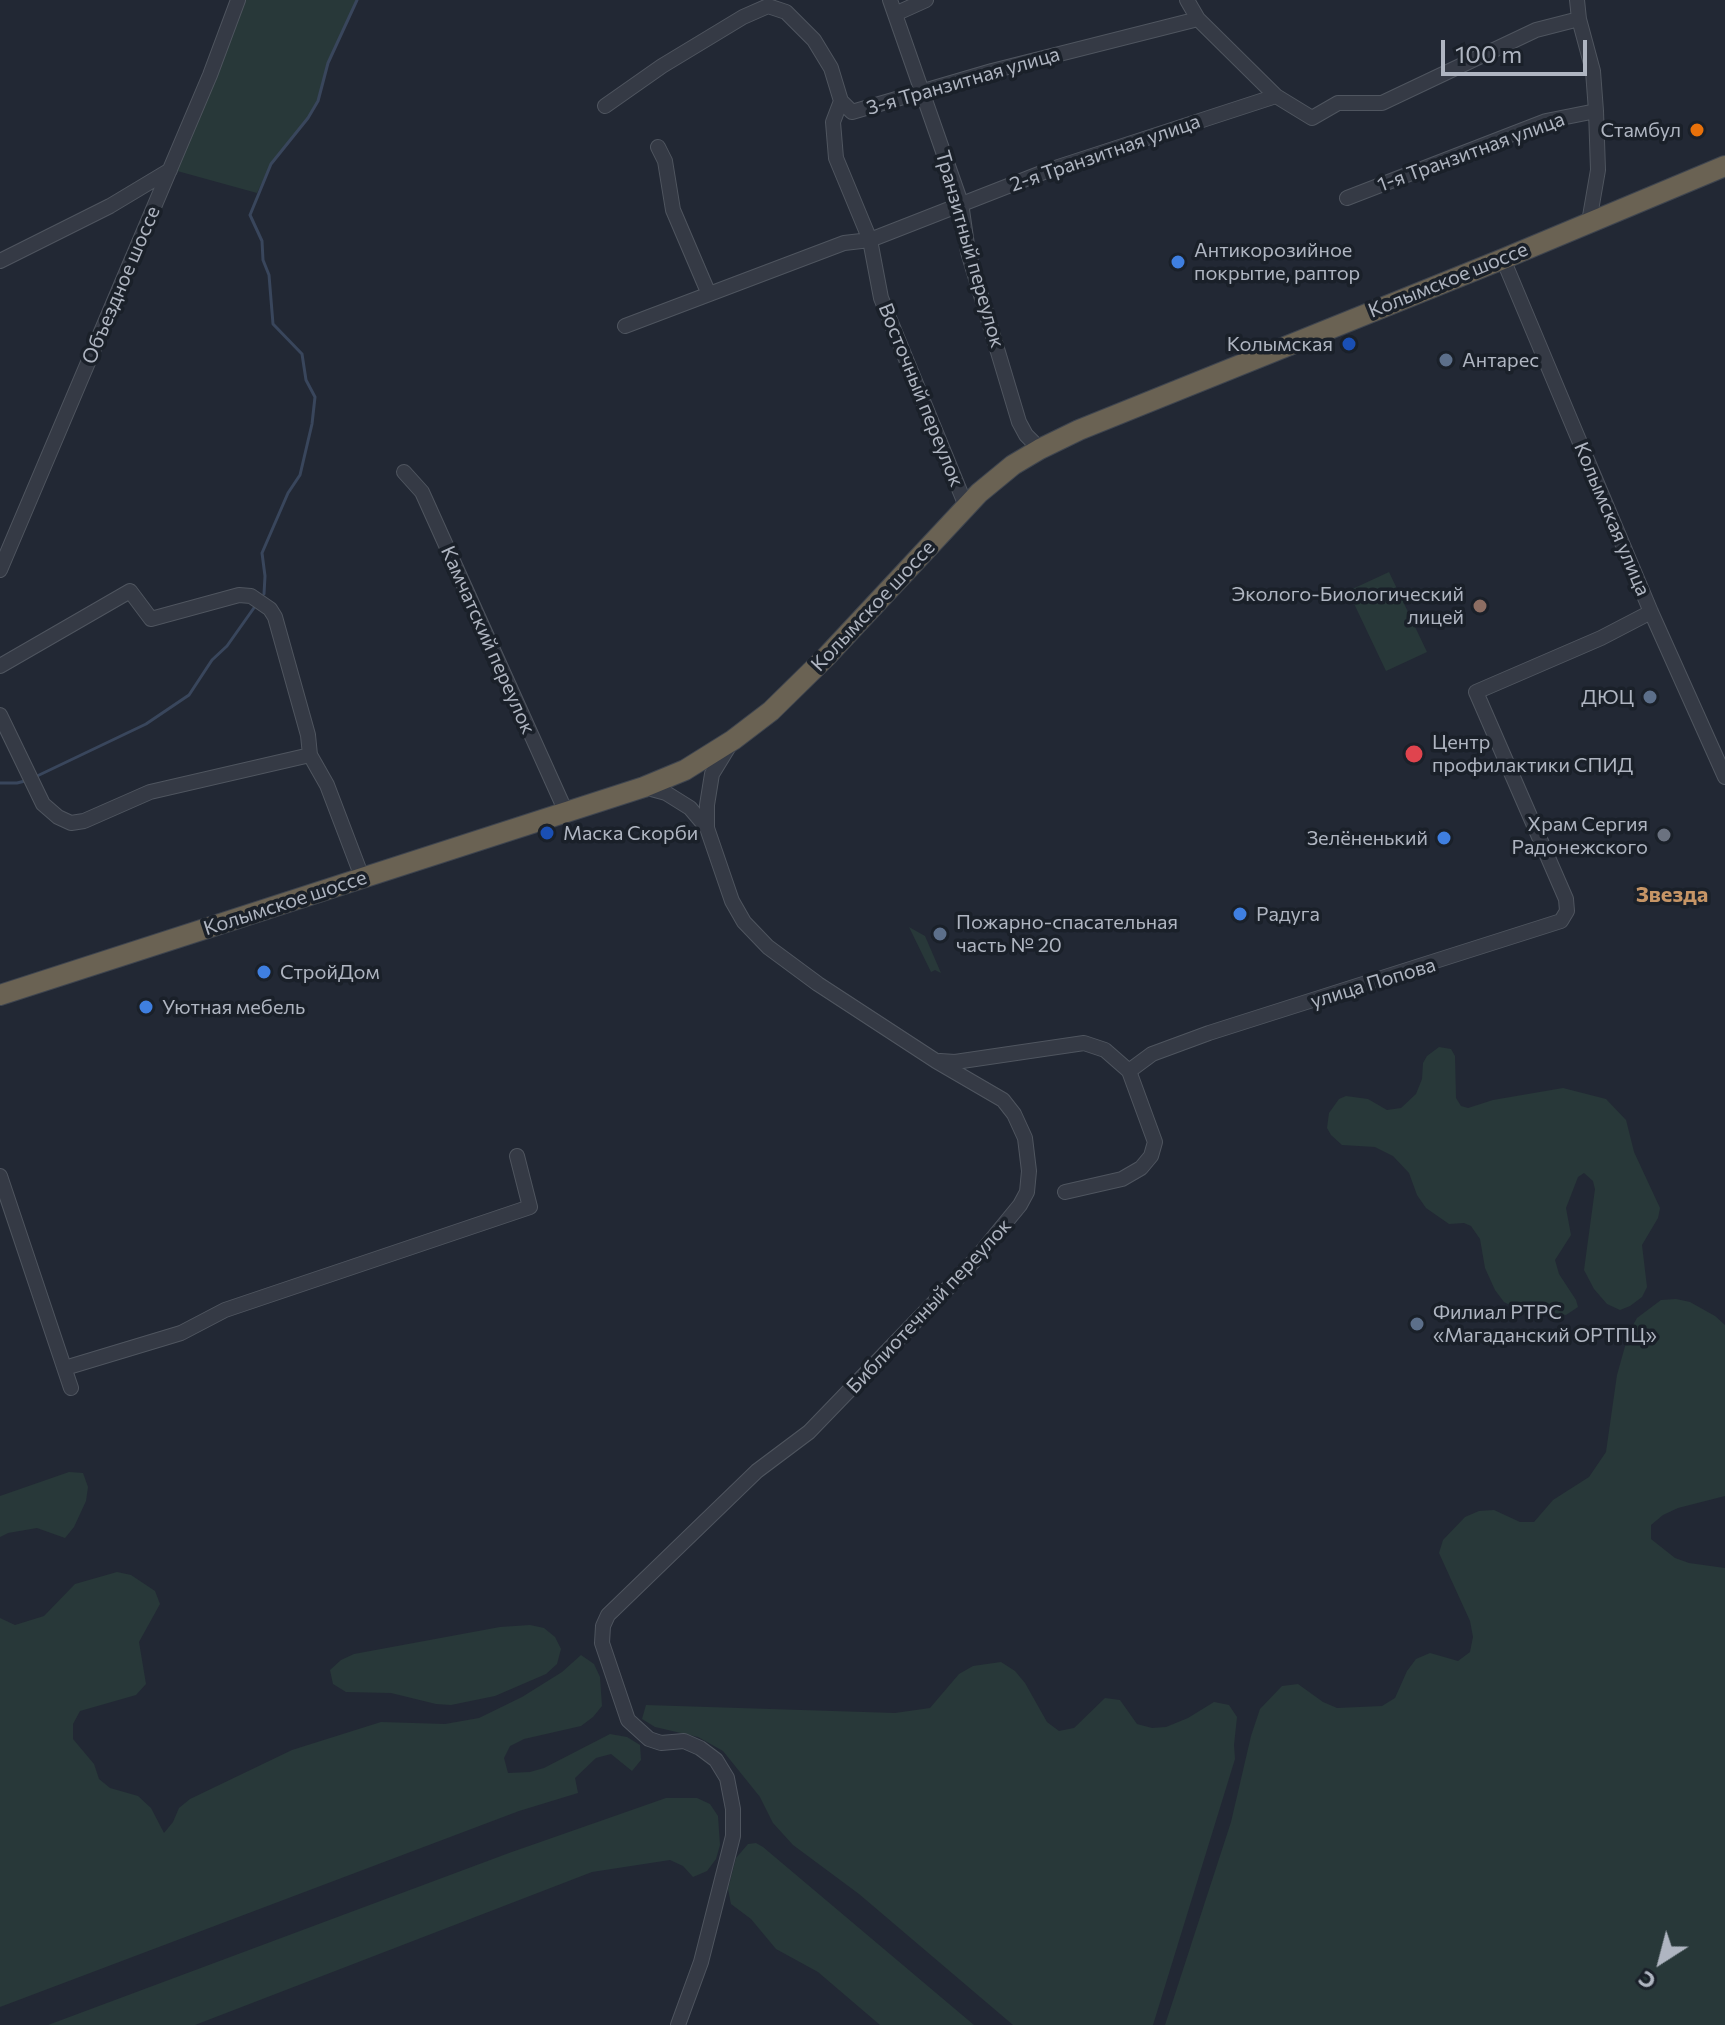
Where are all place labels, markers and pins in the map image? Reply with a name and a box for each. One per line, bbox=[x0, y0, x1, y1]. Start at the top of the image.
place label: Стамбул bbox=[1601, 118, 1681, 142]
marker: Стамбул bbox=[1688, 121, 1706, 139]
place label: Антикорозийное покрытие, раптор bbox=[1194, 238, 1360, 285]
marker: Антикорозийное покрытие, раптор bbox=[1169, 253, 1187, 271]
place label: Колымская bbox=[1227, 332, 1333, 356]
marker: Колымская bbox=[1340, 335, 1358, 353]
place label: Антарес bbox=[1462, 348, 1539, 372]
marker: Антарес bbox=[1437, 351, 1455, 369]
place label: Эколого-Биологический лицей bbox=[1231, 582, 1464, 629]
marker: Эколого-Биологический лицей bbox=[1471, 597, 1489, 615]
place label: ДЮЦ bbox=[1581, 685, 1634, 709]
marker: ДЮЦ bbox=[1641, 688, 1659, 706]
place label: Центр профилактики СПИД bbox=[1432, 730, 1633, 777]
marker: Центр профилактики СПИД bbox=[1403, 743, 1425, 765]
place label: Храм Сергия Радонежского bbox=[1511, 812, 1648, 859]
place label: Маска Скорби bbox=[563, 821, 698, 845]
marker: Маска Скорби bbox=[538, 824, 556, 842]
place label: Зелёненький bbox=[1307, 826, 1428, 850]
marker: Храм Сергия Радонежского bbox=[1655, 826, 1673, 844]
marker: Зелёненький bbox=[1435, 829, 1453, 847]
place label: Радуга bbox=[1256, 902, 1320, 926]
marker: Радуга bbox=[1231, 905, 1249, 923]
place label: Пожарно-спасательная часть № 20 bbox=[956, 910, 1178, 957]
marker: Пожарно-спасательная часть № 20 bbox=[931, 925, 949, 943]
place label: СтройДом bbox=[280, 960, 380, 984]
marker: СтройДом bbox=[255, 963, 273, 981]
place label: Уютная мебель bbox=[162, 995, 305, 1019]
marker: Уютная мебель bbox=[137, 998, 155, 1016]
place label: Филиал РТРС «Магаданский ОРТПЦ» bbox=[1433, 1300, 1657, 1347]
marker: Филиал РТРС «Магаданский ОРТПЦ» bbox=[1408, 1315, 1426, 1333]

